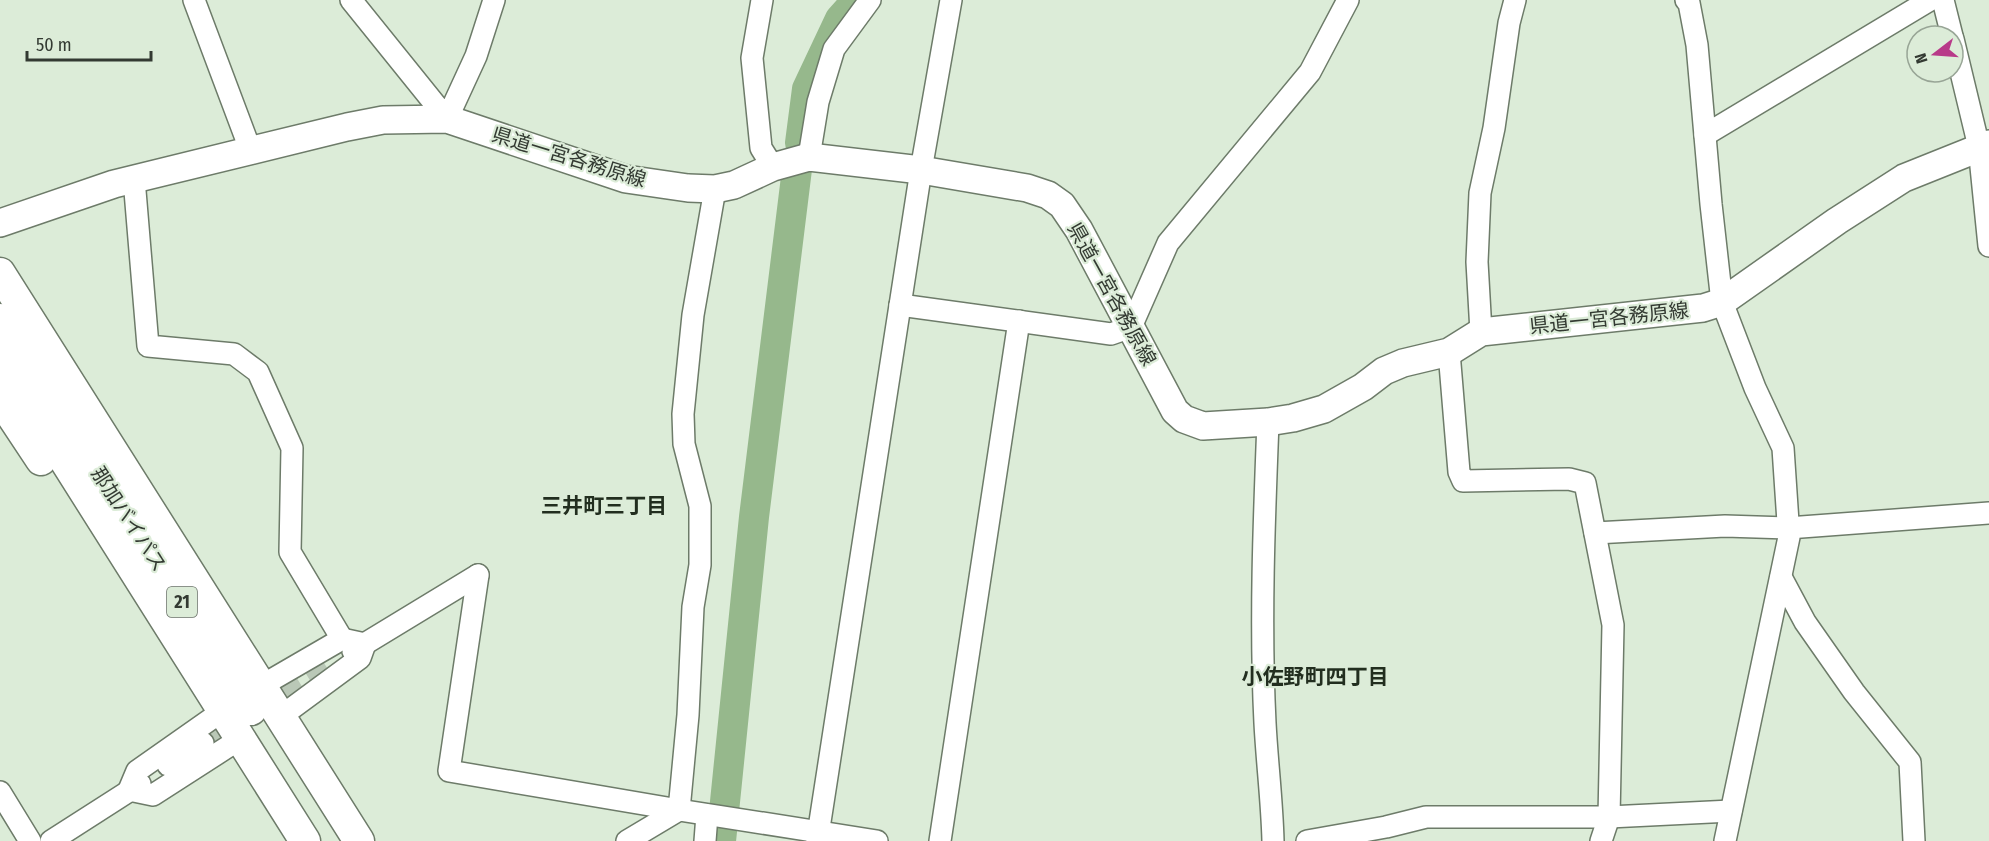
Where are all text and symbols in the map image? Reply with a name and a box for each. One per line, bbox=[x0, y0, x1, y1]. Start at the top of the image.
scale bar bbox=[27, 24, 152, 62]
north arrow bbox=[1905, 24, 1965, 84]
text: 50 m bbox=[36, 34, 72, 56]
text: N bbox=[1911, 51, 1932, 66]
street label: 県道一宮各務原線 bbox=[489, 122, 649, 192]
street label: 県道一宮各務原線 bbox=[1063, 218, 1161, 370]
street label: 県道一宮各務原線 bbox=[1528, 298, 1690, 338]
street label: 那加バイパス bbox=[86, 462, 172, 576]
district label: 三井町三丁目 bbox=[541, 493, 667, 519]
road number: 21 bbox=[167, 587, 197, 617]
district label: 小佐野町四丁目 bbox=[1242, 664, 1389, 690]

